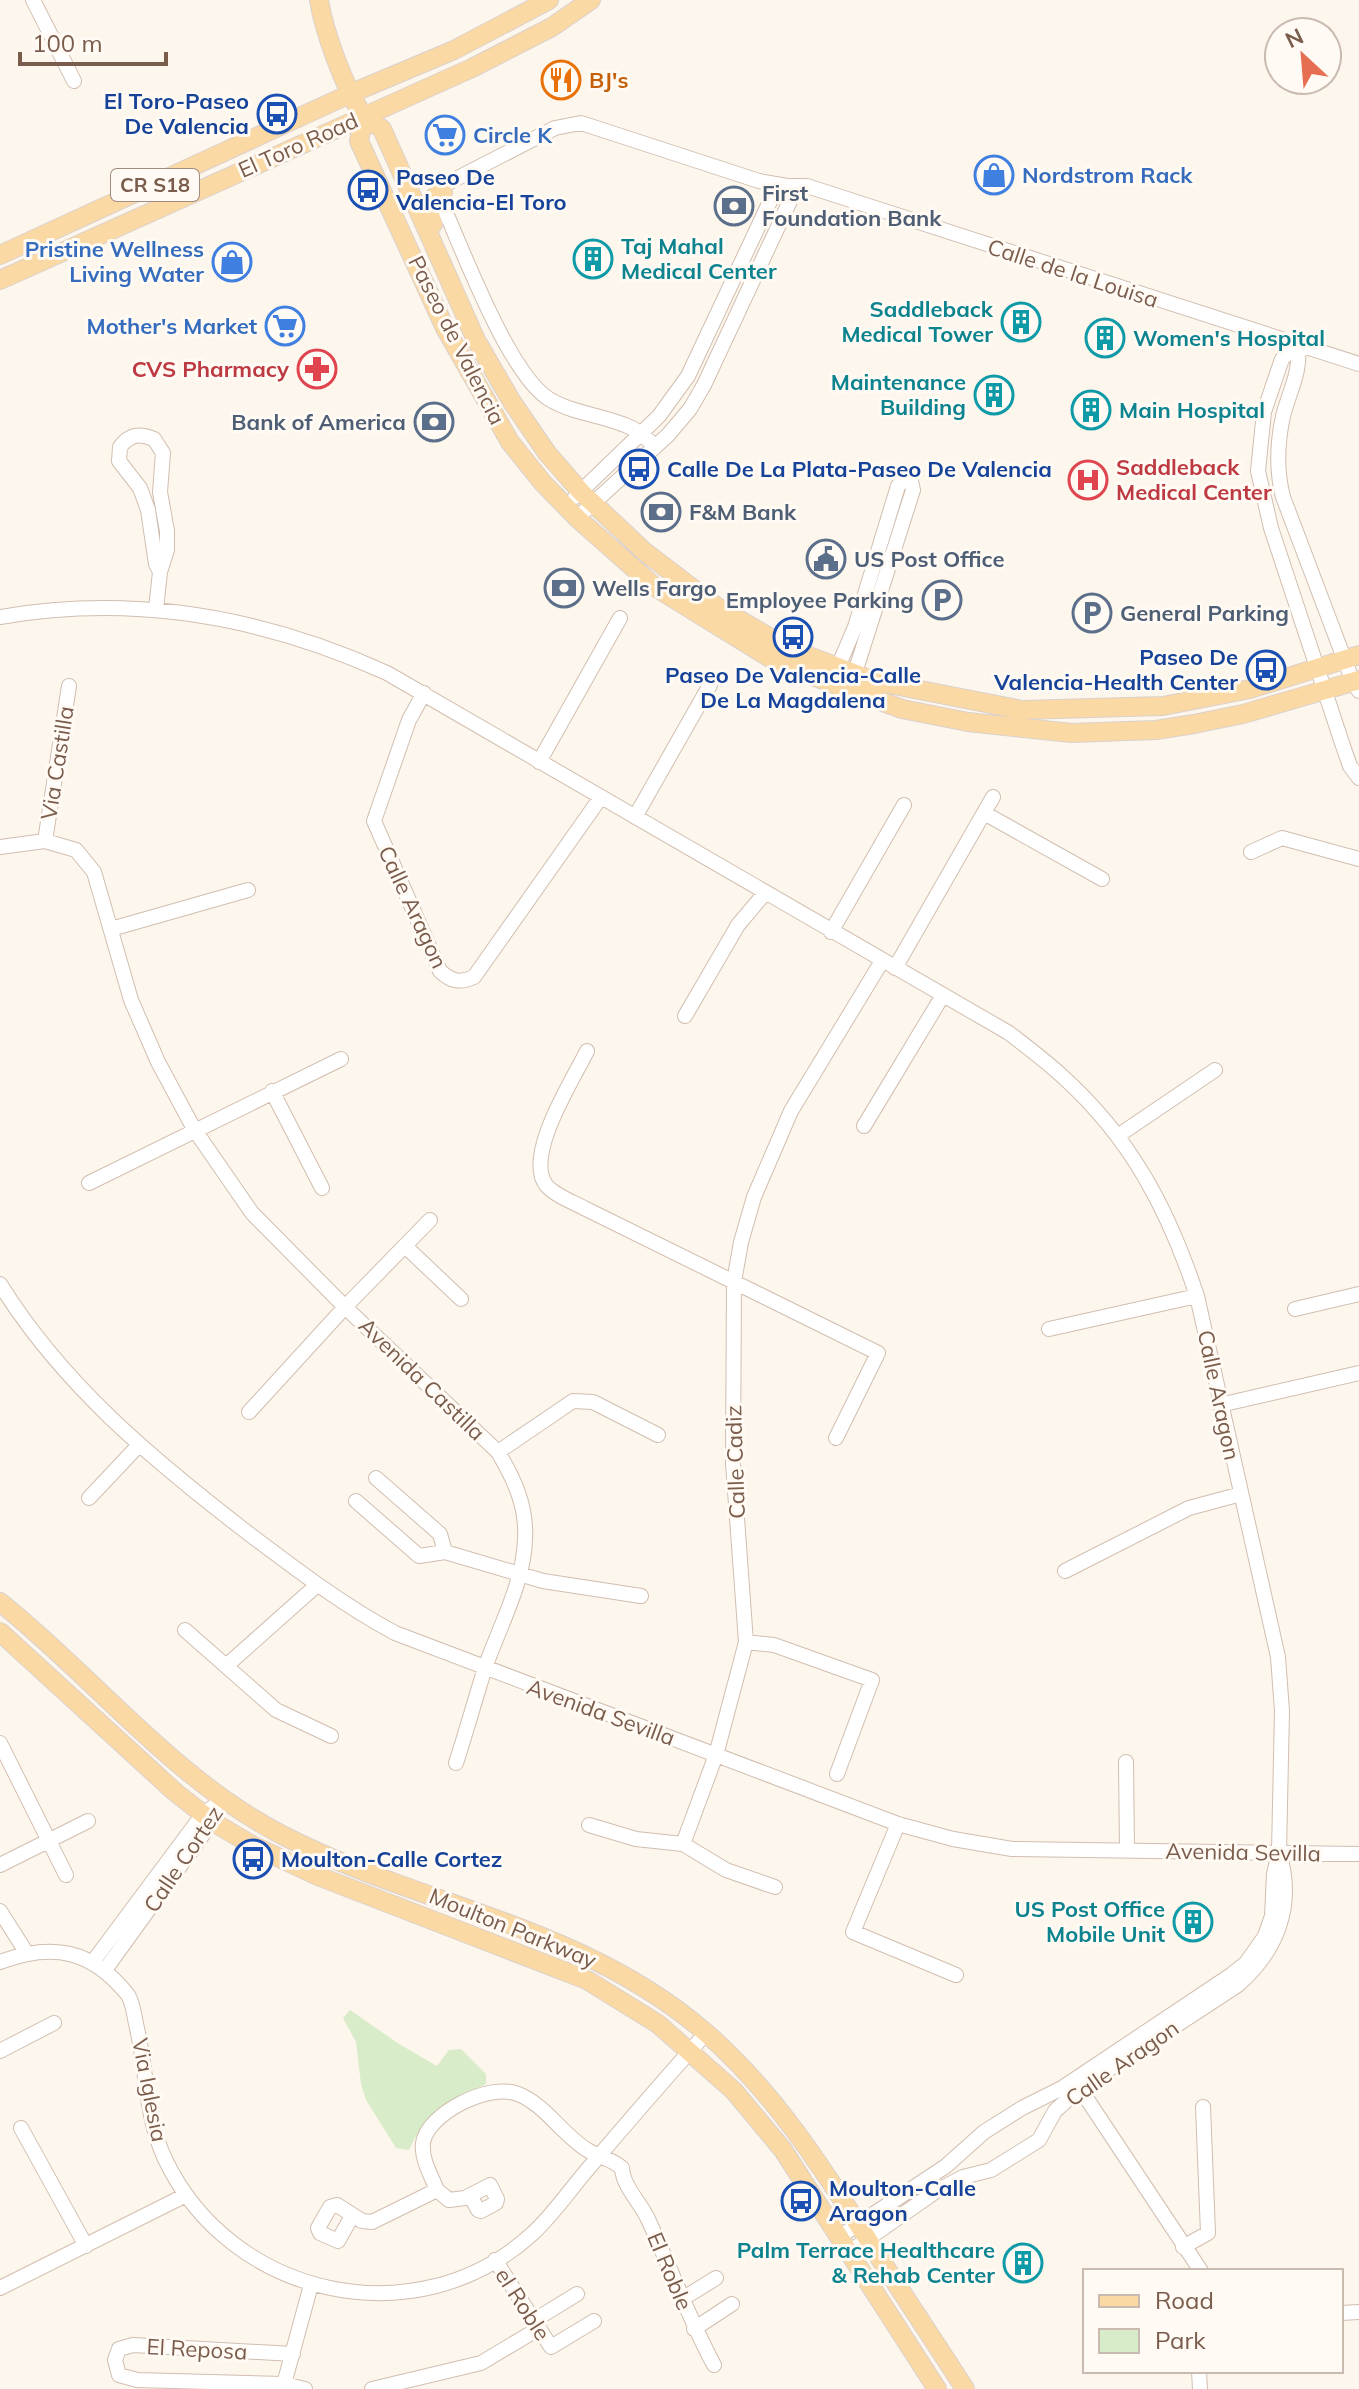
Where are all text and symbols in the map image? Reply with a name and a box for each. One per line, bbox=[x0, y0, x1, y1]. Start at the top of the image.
scale bar bbox=[20, 16, 166, 66]
north arrow bbox=[1263, 16, 1343, 96]
text: N bbox=[1281, 22, 1308, 54]
text: 100 m bbox=[32, 28, 103, 58]
restaurant icon: BJ's bbox=[540, 59, 582, 101]
place label: BJ's bbox=[589, 66, 628, 94]
place label: El Toro-Paseo De Valencia bbox=[104, 87, 249, 140]
bus stop icon: El Toro-Paseo De Valencia bbox=[256, 93, 298, 135]
street label: El Toro Road bbox=[234, 106, 362, 184]
supermarket icon: Circle K bbox=[424, 114, 466, 156]
place label: Circle K bbox=[473, 121, 553, 149]
shop icon: Nordstrom Rack bbox=[973, 154, 1015, 196]
place label: Nordstrom Rack bbox=[1022, 161, 1193, 189]
place label: Paseo De Valencia-El Toro bbox=[395, 163, 567, 216]
road number: CR S18 bbox=[111, 169, 199, 201]
bus stop icon: Paseo De Valencia-El Toro bbox=[347, 169, 389, 211]
place label: First Foundation Bank bbox=[762, 179, 942, 232]
bank icon: First Foundation Bank bbox=[713, 185, 755, 227]
place label: Taj Mahal Medical Center bbox=[621, 232, 777, 285]
street label: Calle de la Louisa bbox=[984, 232, 1162, 314]
place label: Pristine Wellness Living Water bbox=[25, 235, 204, 288]
building icon: Taj Mahal Medical Center bbox=[572, 238, 614, 280]
shop icon: Pristine Wellness Living Water bbox=[211, 241, 253, 283]
street label: Paseo de Valencia bbox=[402, 251, 512, 429]
place label: Saddleback Medical Tower bbox=[841, 295, 994, 348]
building icon: Saddleback Medical Tower bbox=[1000, 301, 1042, 343]
supermarket icon: Mother's Market bbox=[264, 305, 306, 347]
place label: Mother's Market bbox=[87, 312, 257, 340]
building icon: Women's Hospital bbox=[1084, 317, 1126, 359]
place label: Women's Hospital bbox=[1133, 324, 1325, 352]
pharmacy icon: CVS Pharmacy bbox=[296, 348, 338, 390]
place label: CVS Pharmacy bbox=[132, 355, 289, 383]
place label: Maintenance Building bbox=[831, 368, 966, 421]
building icon: Maintenance Building bbox=[973, 374, 1015, 416]
building icon: Main Hospital bbox=[1070, 389, 1112, 431]
place label: Main Hospital bbox=[1119, 396, 1265, 424]
bank icon: Bank of America bbox=[413, 401, 455, 443]
place label: Bank of America bbox=[231, 408, 406, 436]
bus stop icon: Calle De La Plata-Paseo De Valencia bbox=[618, 448, 660, 490]
place label: Saddleback Medical Center bbox=[1116, 453, 1272, 506]
place label: Calle De La Plata-Paseo De Valencia bbox=[667, 455, 1052, 483]
hospital icon: Saddleback Medical Center bbox=[1067, 459, 1109, 501]
bank icon: F&M Bank bbox=[640, 491, 682, 533]
place label: F&M Bank bbox=[689, 498, 797, 526]
public building icon: US Post Office bbox=[805, 538, 847, 580]
place label: US Post Office bbox=[854, 545, 1005, 573]
bank icon: Wells Fargo bbox=[543, 567, 585, 609]
place label: Wells Fargo bbox=[592, 574, 717, 602]
parking icon: Employee Parking bbox=[921, 579, 963, 621]
place label: Employee Parking bbox=[726, 586, 914, 614]
parking icon: General Parking bbox=[1071, 592, 1113, 634]
place label: General Parking bbox=[1120, 599, 1289, 627]
bus stop icon: Paseo De Valencia-Calle De La Magdalena bbox=[772, 616, 814, 658]
place label: Paseo De Valencia-Health Center bbox=[993, 643, 1238, 696]
bus stop icon: Paseo De Valencia-Health Center bbox=[1245, 649, 1287, 691]
place label: Paseo De Valencia-Calle De La Magdalena bbox=[665, 661, 921, 714]
street label: Via Castilla bbox=[34, 704, 80, 822]
street label: Calle Aragon bbox=[372, 841, 454, 973]
street label: Avenida Castilla bbox=[353, 1312, 491, 1446]
street label: Calle Aragon bbox=[1192, 1328, 1246, 1462]
street label: Calle Cadiz bbox=[719, 1405, 751, 1519]
street label: Avenida Sevilla bbox=[523, 1672, 679, 1752]
street label: Calle Cortez bbox=[137, 1800, 229, 1918]
street label: Avenida Sevilla bbox=[1165, 1837, 1321, 1867]
bus stop icon: Moulton-Calle Cortez bbox=[232, 1838, 274, 1880]
place label: Moulton-Calle Cortez bbox=[281, 1845, 502, 1873]
street label: Moulton Parkway bbox=[425, 1882, 601, 1974]
place label: US Post Office Mobile Unit bbox=[1014, 1895, 1165, 1948]
building icon: US Post Office Mobile Unit bbox=[1172, 1901, 1214, 1943]
street label: Calle Aragon bbox=[1060, 2014, 1184, 2112]
street label: Via Iglesia bbox=[126, 2036, 174, 2144]
place label: Moulton-Calle Aragon bbox=[829, 2174, 976, 2227]
bus stop icon: Moulton-Calle Aragon bbox=[780, 2180, 822, 2222]
street label: El Roble bbox=[641, 2228, 699, 2314]
place label: Palm Terrace Healthcare & Rehab Center bbox=[737, 2236, 995, 2289]
building icon: Palm Terrace Healthcare & Rehab Center bbox=[1002, 2242, 1044, 2284]
street label: el Roble bbox=[489, 2262, 557, 2346]
legend bbox=[1083, 2269, 1343, 2373]
text: Road bbox=[1155, 2285, 1214, 2315]
text: Park bbox=[1155, 2325, 1206, 2355]
street label: El Reposa bbox=[146, 2332, 248, 2366]

